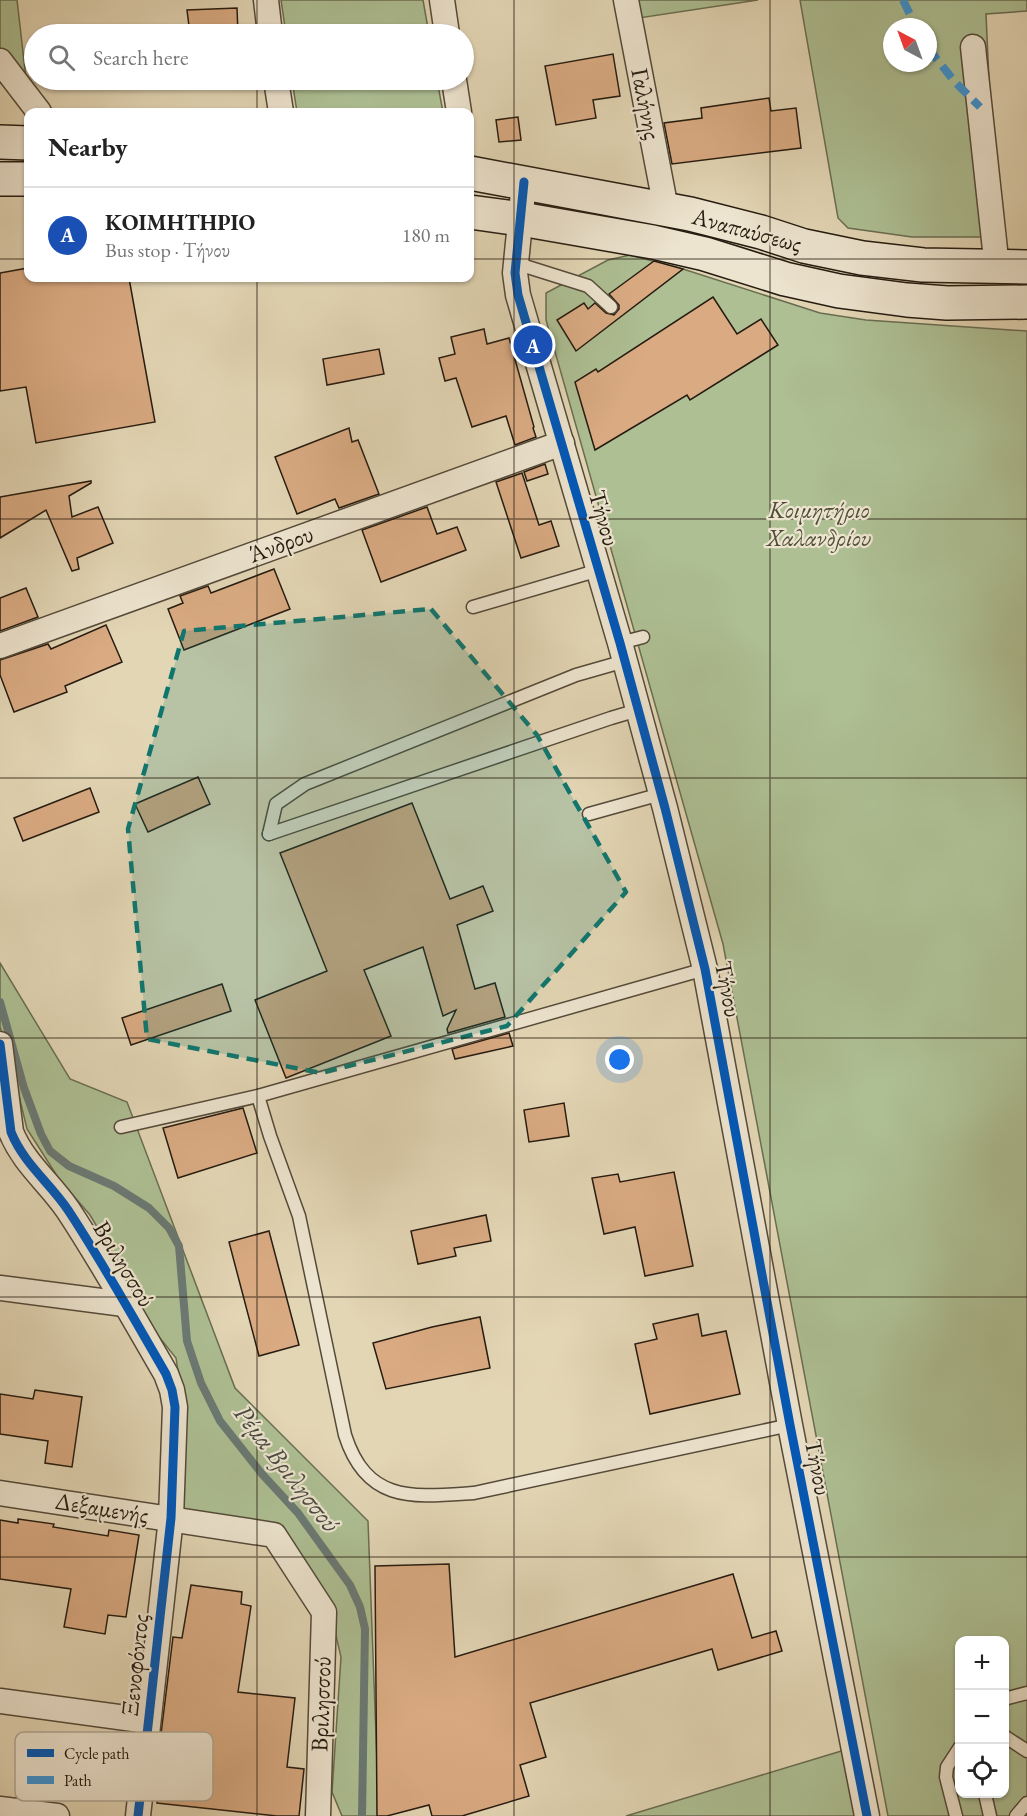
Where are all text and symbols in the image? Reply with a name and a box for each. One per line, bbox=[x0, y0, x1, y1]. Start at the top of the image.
north arrow bbox=[883, 18, 937, 72]
search box bbox=[24, 24, 474, 90]
icon: search bbox=[45, 41, 78, 74]
text: Search here bbox=[93, 43, 188, 72]
street label: Γαλήνης bbox=[624, 66, 669, 142]
text: Nearby bbox=[48, 130, 128, 164]
street label: Αναπαύσεως bbox=[688, 200, 805, 259]
text: ΚΟΙΜΗΤΗΡΙΟ bbox=[105, 208, 255, 237]
text: A bbox=[60, 222, 75, 248]
text: 180 m bbox=[402, 222, 450, 248]
text: Bus stop · Τήνου bbox=[105, 237, 230, 263]
pin: A bbox=[514, 322, 552, 368]
street label: Τήνου bbox=[582, 486, 627, 549]
park label: Κοιμητήριο Χαλανδρίου bbox=[765, 494, 871, 553]
street label: Άνδρου bbox=[243, 518, 317, 570]
street label: Τήνου bbox=[708, 958, 749, 1020]
your location bbox=[605, 1045, 634, 1074]
street label: Βριλησσού bbox=[87, 1215, 162, 1313]
water label: Ρέμα Βριλησσού bbox=[226, 1397, 348, 1539]
street label: Τήνου bbox=[798, 1436, 839, 1498]
street label: Δεξαμενής bbox=[53, 1485, 151, 1530]
street label: Ξενοφόντος bbox=[114, 1612, 155, 1718]
map controls bbox=[955, 1636, 1009, 1798]
button: + bbox=[955, 1636, 1009, 1690]
street label: Βριλησσού bbox=[303, 1656, 338, 1752]
button: − bbox=[955, 1690, 1009, 1744]
legend bbox=[15, 1732, 213, 1801]
text: Cycle path bbox=[64, 1743, 129, 1764]
button: locate bbox=[955, 1744, 1009, 1798]
text: Path bbox=[64, 1770, 92, 1791]

